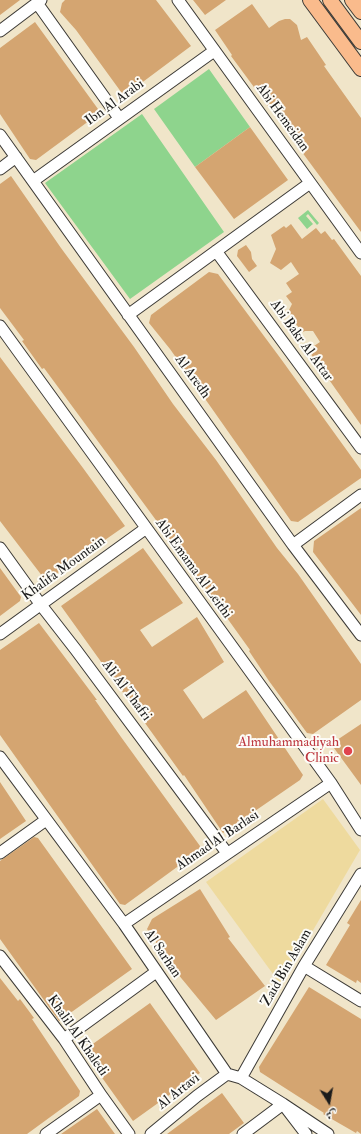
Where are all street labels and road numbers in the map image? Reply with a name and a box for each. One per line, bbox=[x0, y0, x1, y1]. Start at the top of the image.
street label: Ibn Al Arabi bbox=[82, 76, 148, 130]
street label: Abi Hemeidan bbox=[252, 81, 312, 155]
street label: Abi Bakr Al Attar bbox=[266, 297, 336, 385]
street label: Al Aredh bbox=[171, 352, 213, 402]
street label: Abi Emama Al Leithi bbox=[151, 516, 235, 622]
street label: Khalifa Mountain bbox=[19, 533, 109, 605]
street label: Ali Al Thafri bbox=[98, 657, 154, 725]
street label: Ahmad Al Barlasi bbox=[173, 807, 263, 875]
street label: Zaid Bin Aslam bbox=[258, 926, 316, 1010]
street label: Al Sarhan bbox=[140, 927, 184, 981]
street label: Khalil Al Khaledi bbox=[43, 992, 111, 1080]
street label: Al Artavi bbox=[154, 1070, 204, 1114]

